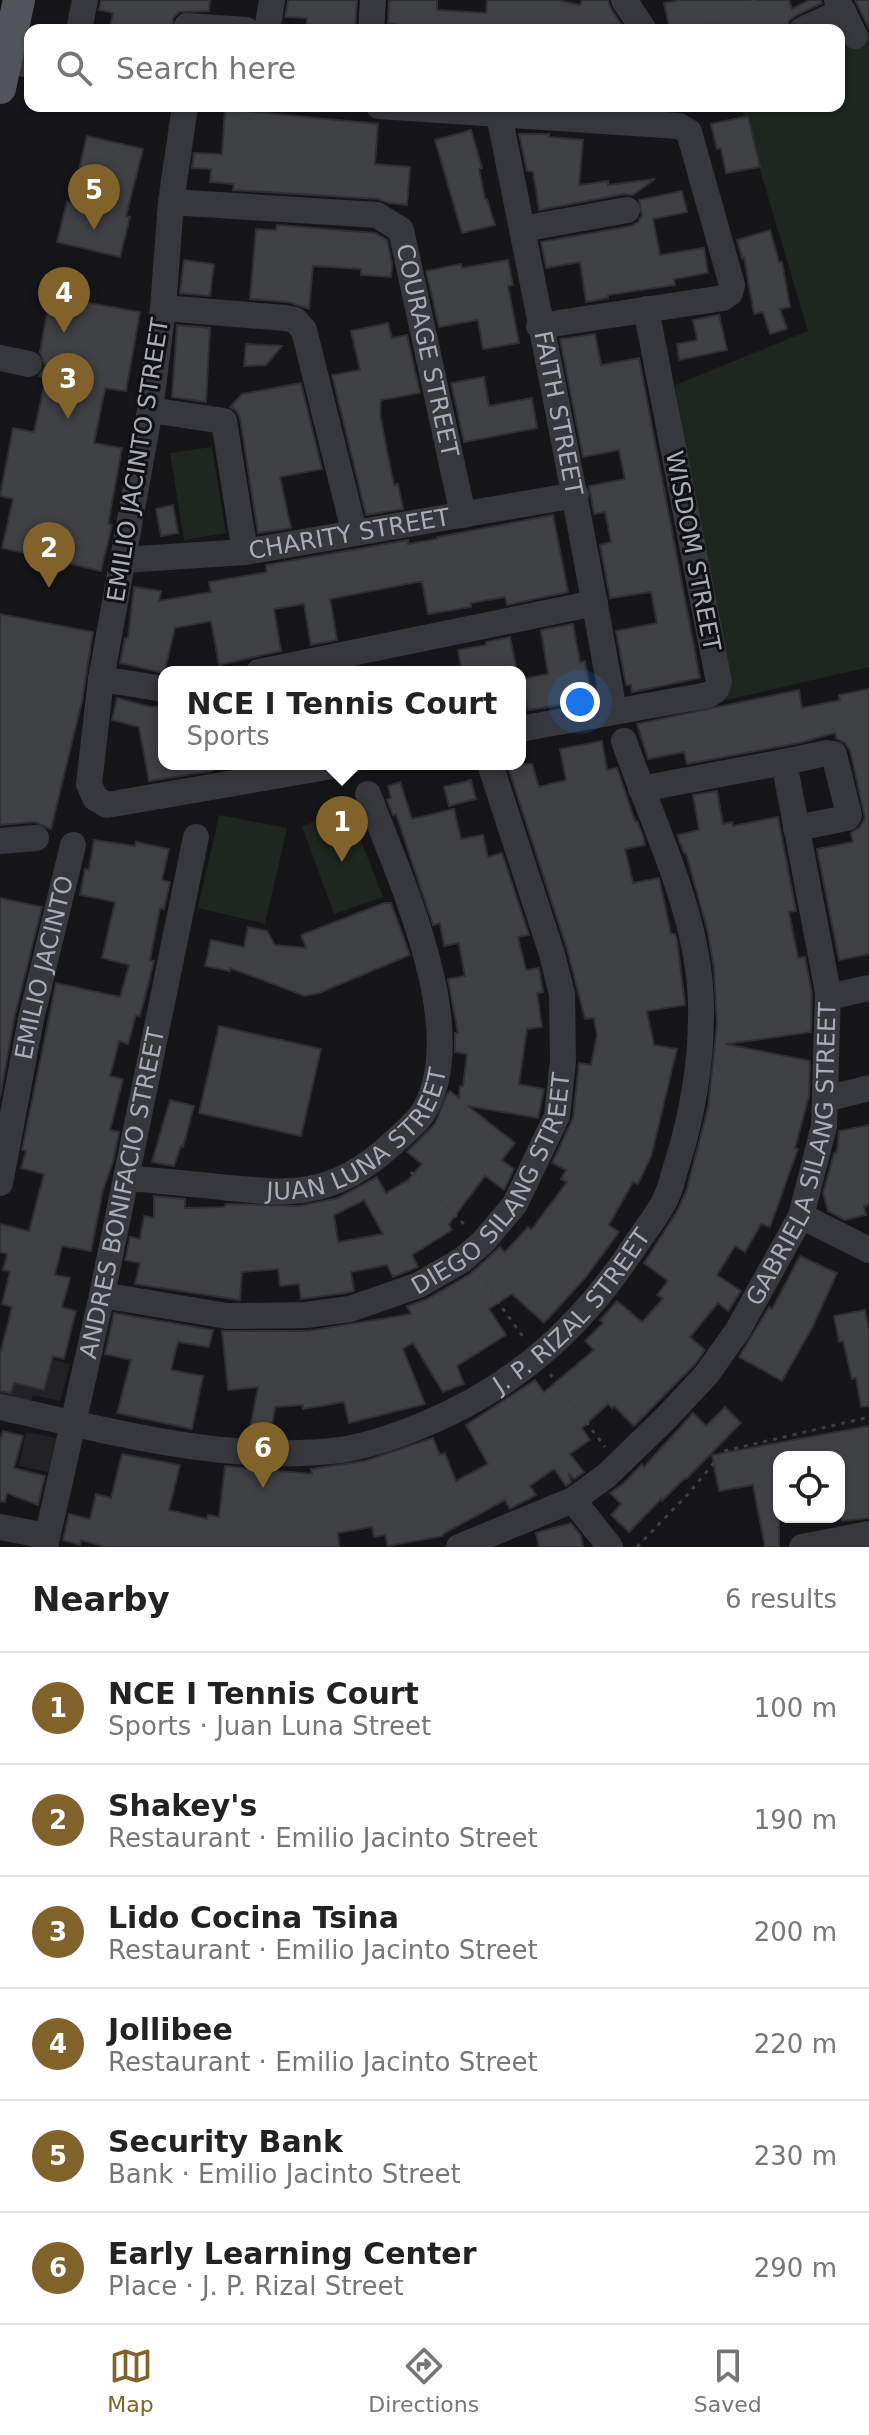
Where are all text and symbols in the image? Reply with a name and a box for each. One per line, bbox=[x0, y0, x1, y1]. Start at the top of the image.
search box bbox=[24, 24, 845, 112]
icon: search bbox=[52, 46, 96, 90]
text: Search here bbox=[116, 51, 296, 86]
pin: 5 bbox=[68, 164, 120, 230]
street label: COURAGE STREET bbox=[390, 241, 464, 460]
pin: 4 bbox=[38, 267, 90, 333]
street label: EMILIO JACINTO STREET bbox=[102, 316, 174, 604]
street label: FAITH STREET bbox=[529, 328, 588, 498]
pin: 3 bbox=[42, 353, 94, 419]
street label: WISDOM STREET bbox=[660, 449, 726, 654]
street label: CHARITY STREET bbox=[247, 503, 452, 565]
pin: 2 bbox=[23, 522, 75, 588]
popup bbox=[158, 666, 526, 770]
your location bbox=[560, 682, 600, 722]
text: NCE I Tennis Court bbox=[187, 686, 497, 721]
text: Sports bbox=[187, 721, 270, 751]
pin: 1 bbox=[316, 796, 368, 862]
street label: EMILIO JACINTO bbox=[10, 873, 79, 1062]
street label: GABRIELA SILANG STREET bbox=[740, 1002, 842, 1310]
street label: ANDRES BONIFACIO STREET bbox=[74, 1025, 171, 1361]
street label: JUAN LUNA STREET bbox=[264, 1065, 452, 1206]
street label: DIEGO SILANG STREET bbox=[406, 1071, 576, 1300]
street label: J. P. RIZAL STREET bbox=[486, 1223, 656, 1400]
pin: 6 bbox=[237, 1422, 289, 1488]
map controls bbox=[773, 1451, 845, 1523]
button: locate bbox=[773, 1451, 845, 1523]
text: Nearby bbox=[32, 1579, 170, 1619]
text: 6 results bbox=[725, 1584, 837, 1614]
text: NCE I Tennis Court bbox=[108, 1676, 419, 1711]
text: 1 bbox=[49, 1693, 67, 1723]
text: 100 m bbox=[754, 1693, 837, 1723]
text: Sports · Juan Luna Street bbox=[108, 1711, 431, 1741]
text: Shakey's bbox=[108, 1788, 257, 1823]
text: 2 bbox=[49, 1805, 67, 1835]
text: 190 m bbox=[754, 1805, 837, 1835]
text: Restaurant · Emilio Jacinto Street bbox=[108, 1823, 538, 1853]
text: Lido Cocina Tsina bbox=[108, 1900, 399, 1935]
text: 3 bbox=[49, 1917, 67, 1947]
text: 200 m bbox=[754, 1917, 837, 1947]
text: Restaurant · Emilio Jacinto Street bbox=[108, 1935, 538, 1965]
text: Jollibee bbox=[108, 2012, 233, 2047]
text: 4 bbox=[49, 2029, 67, 2059]
text: 220 m bbox=[754, 2029, 837, 2059]
text: Restaurant · Emilio Jacinto Street bbox=[108, 2047, 538, 2077]
text: Security Bank bbox=[108, 2124, 343, 2159]
text: 5 bbox=[49, 2141, 67, 2171]
text: 230 m bbox=[754, 2141, 837, 2171]
text: Bank · Emilio Jacinto Street bbox=[108, 2159, 461, 2189]
text: Early Learning Center bbox=[108, 2236, 476, 2271]
text: 6 bbox=[49, 2253, 67, 2283]
text: 290 m bbox=[754, 2253, 837, 2283]
text: Place · J. P. Rizal Street bbox=[108, 2271, 404, 2301]
tab: Map bbox=[107, 2344, 154, 2417]
tab: Directions bbox=[368, 2344, 479, 2417]
tab: Saved bbox=[694, 2344, 762, 2417]

